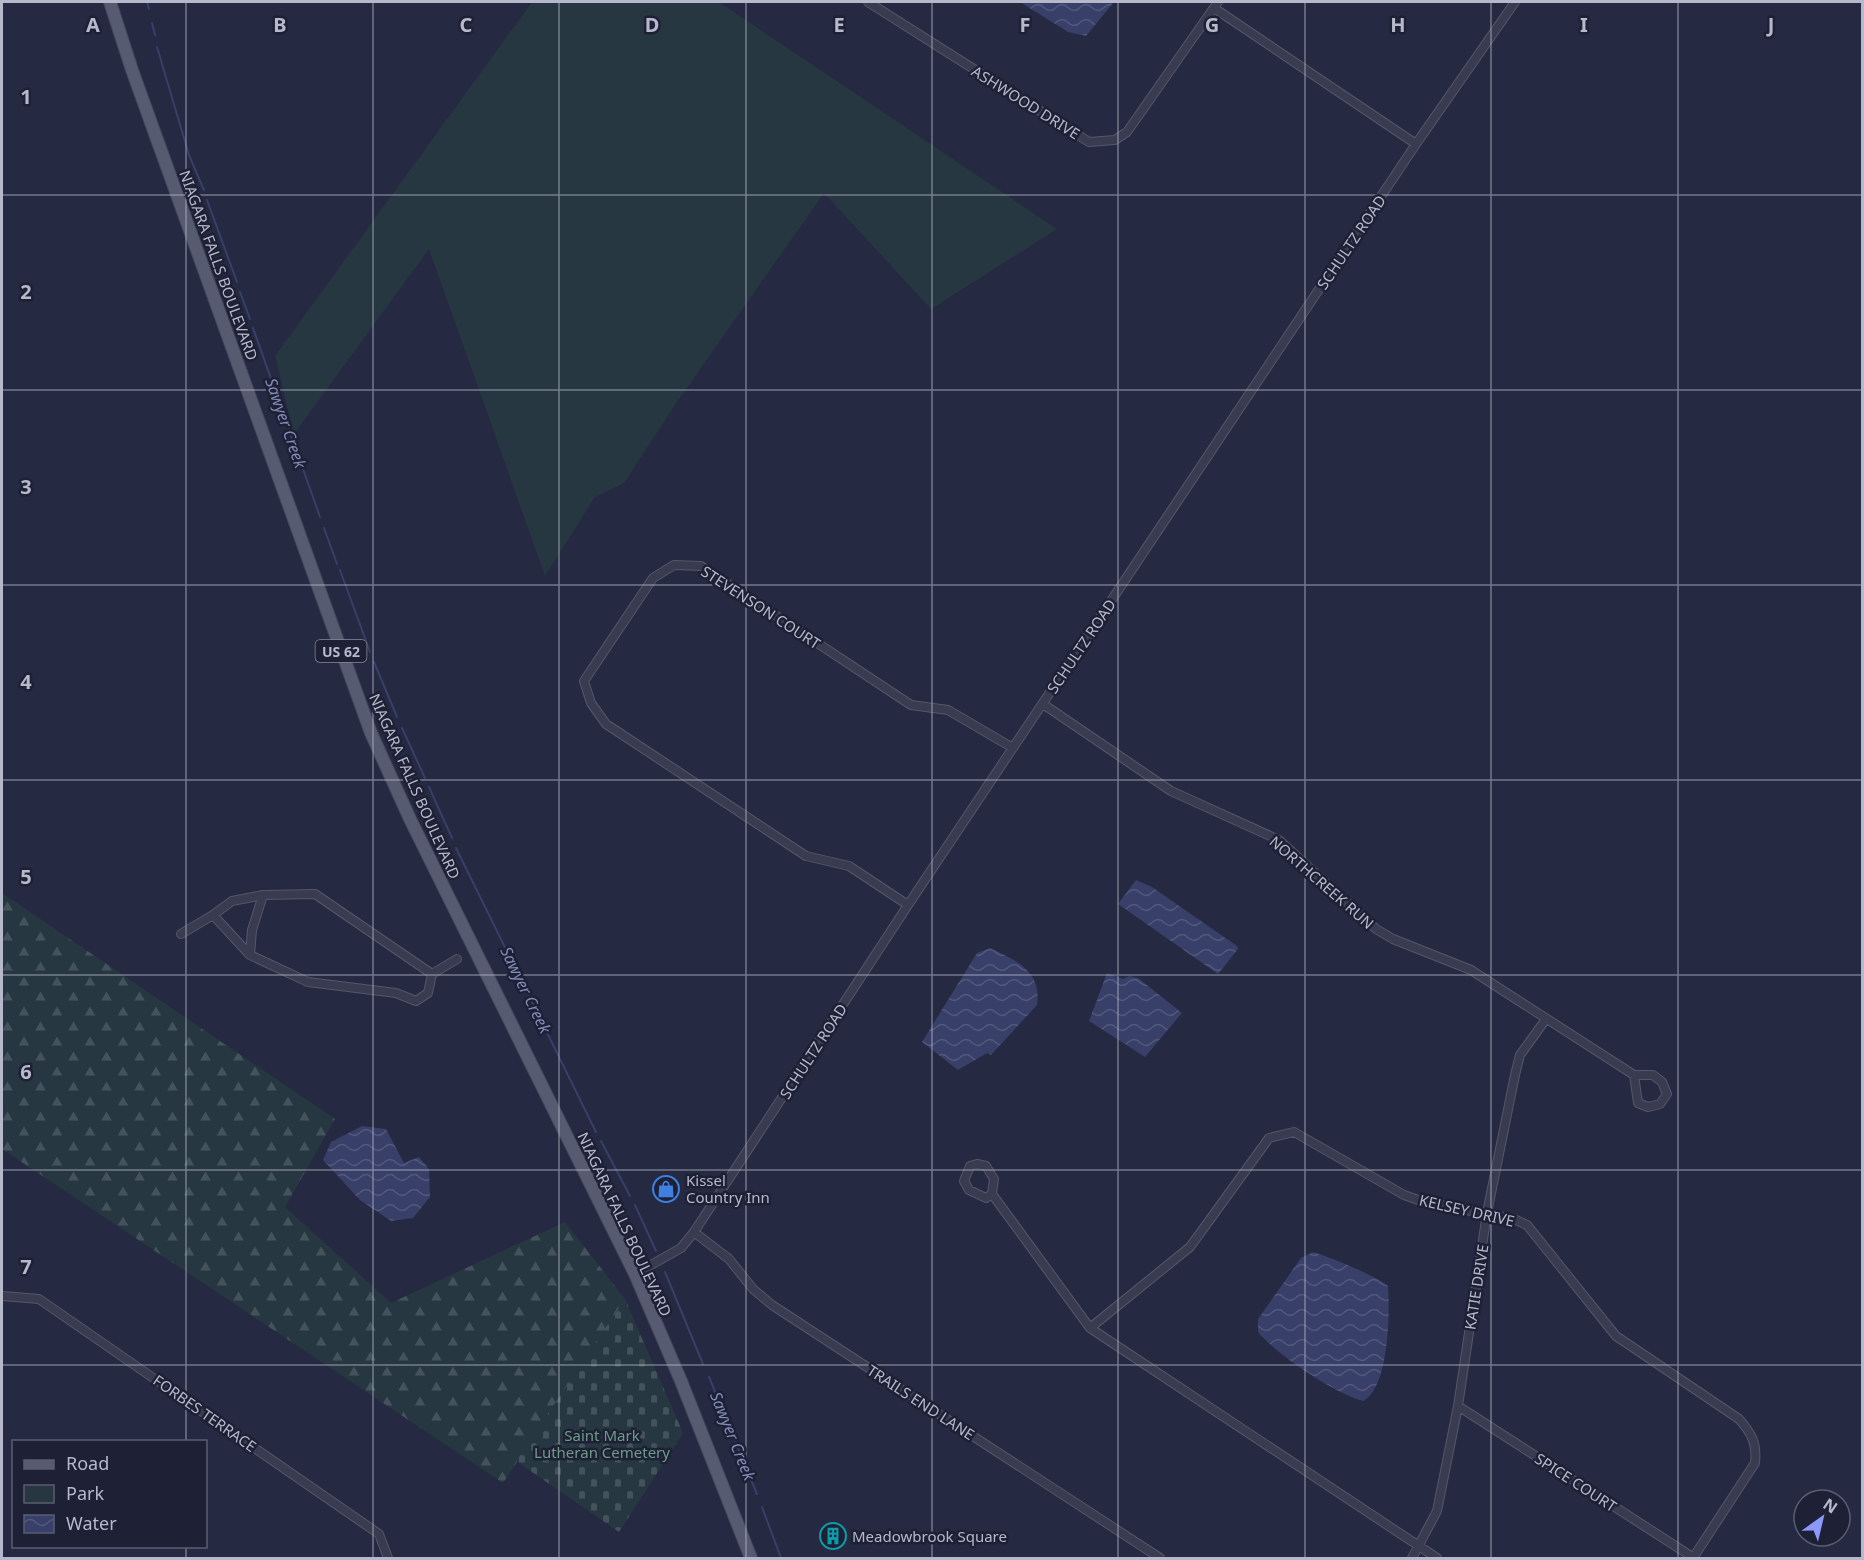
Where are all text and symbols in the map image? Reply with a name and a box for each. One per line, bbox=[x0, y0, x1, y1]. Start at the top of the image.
text: A bbox=[86, 11, 100, 38]
text: B bbox=[273, 11, 287, 38]
text: C bbox=[460, 11, 473, 38]
text: D bbox=[645, 11, 659, 38]
text: E bbox=[833, 11, 845, 38]
text: F bbox=[1020, 11, 1030, 38]
text: G bbox=[1205, 11, 1219, 38]
text: H bbox=[1390, 11, 1406, 38]
text: I bbox=[1580, 11, 1588, 38]
text: J bbox=[1766, 11, 1774, 38]
street label: ASHWOOD DRIVE bbox=[968, 61, 1084, 143]
text: 1 bbox=[20, 83, 32, 110]
street label: NIAGARA FALLS BOULEVARD bbox=[175, 167, 263, 363]
street label: SCHULTZ ROAD bbox=[1312, 191, 1390, 293]
text: 2 bbox=[20, 278, 32, 305]
water label: Sawyer Creek bbox=[260, 375, 312, 472]
text: 3 bbox=[20, 473, 32, 500]
street label: STEVENSON COURT bbox=[698, 561, 825, 653]
street label: SCHULTZ ROAD bbox=[1042, 595, 1120, 697]
road number: US 62 bbox=[316, 640, 366, 662]
text: 4 bbox=[20, 668, 32, 695]
street label: NIAGARA FALLS BOULEVARD bbox=[365, 690, 465, 882]
street label: NORTHCREEK RUN bbox=[1266, 831, 1378, 933]
text: 5 bbox=[20, 863, 32, 890]
water label: Sawyer Creek bbox=[495, 943, 557, 1038]
street label: SCHULTZ ROAD bbox=[775, 1000, 851, 1102]
text: 6 bbox=[20, 1058, 32, 1085]
street label: NIAGARA FALLS BOULEVARD bbox=[573, 1129, 677, 1319]
place label: Kissel Country Inn bbox=[686, 1170, 770, 1207]
shop icon: Kissel Country Inn bbox=[651, 1174, 681, 1204]
street label: KELSEY DRIVE bbox=[1417, 1189, 1517, 1231]
street label: KATIE DRIVE bbox=[1459, 1243, 1493, 1331]
text: 7 bbox=[20, 1253, 32, 1280]
street label: TRAILS END LANE bbox=[864, 1360, 978, 1444]
street label: FORBES TERRACE bbox=[149, 1370, 261, 1456]
water label: Sawyer Creek bbox=[705, 1388, 761, 1485]
park label: Saint Mark Lutheran Cemetery bbox=[534, 1425, 670, 1462]
legend bbox=[12, 1440, 207, 1548]
street label: SPICE COURT bbox=[1531, 1448, 1621, 1516]
text: Road bbox=[66, 1451, 109, 1475]
text: Park bbox=[66, 1481, 104, 1505]
north arrow bbox=[1792, 1488, 1852, 1548]
text: N bbox=[1819, 1493, 1842, 1518]
text: Water bbox=[66, 1511, 117, 1535]
building icon: Meadowbrook Square bbox=[818, 1521, 848, 1551]
place label: Meadowbrook Square bbox=[852, 1526, 1007, 1546]

